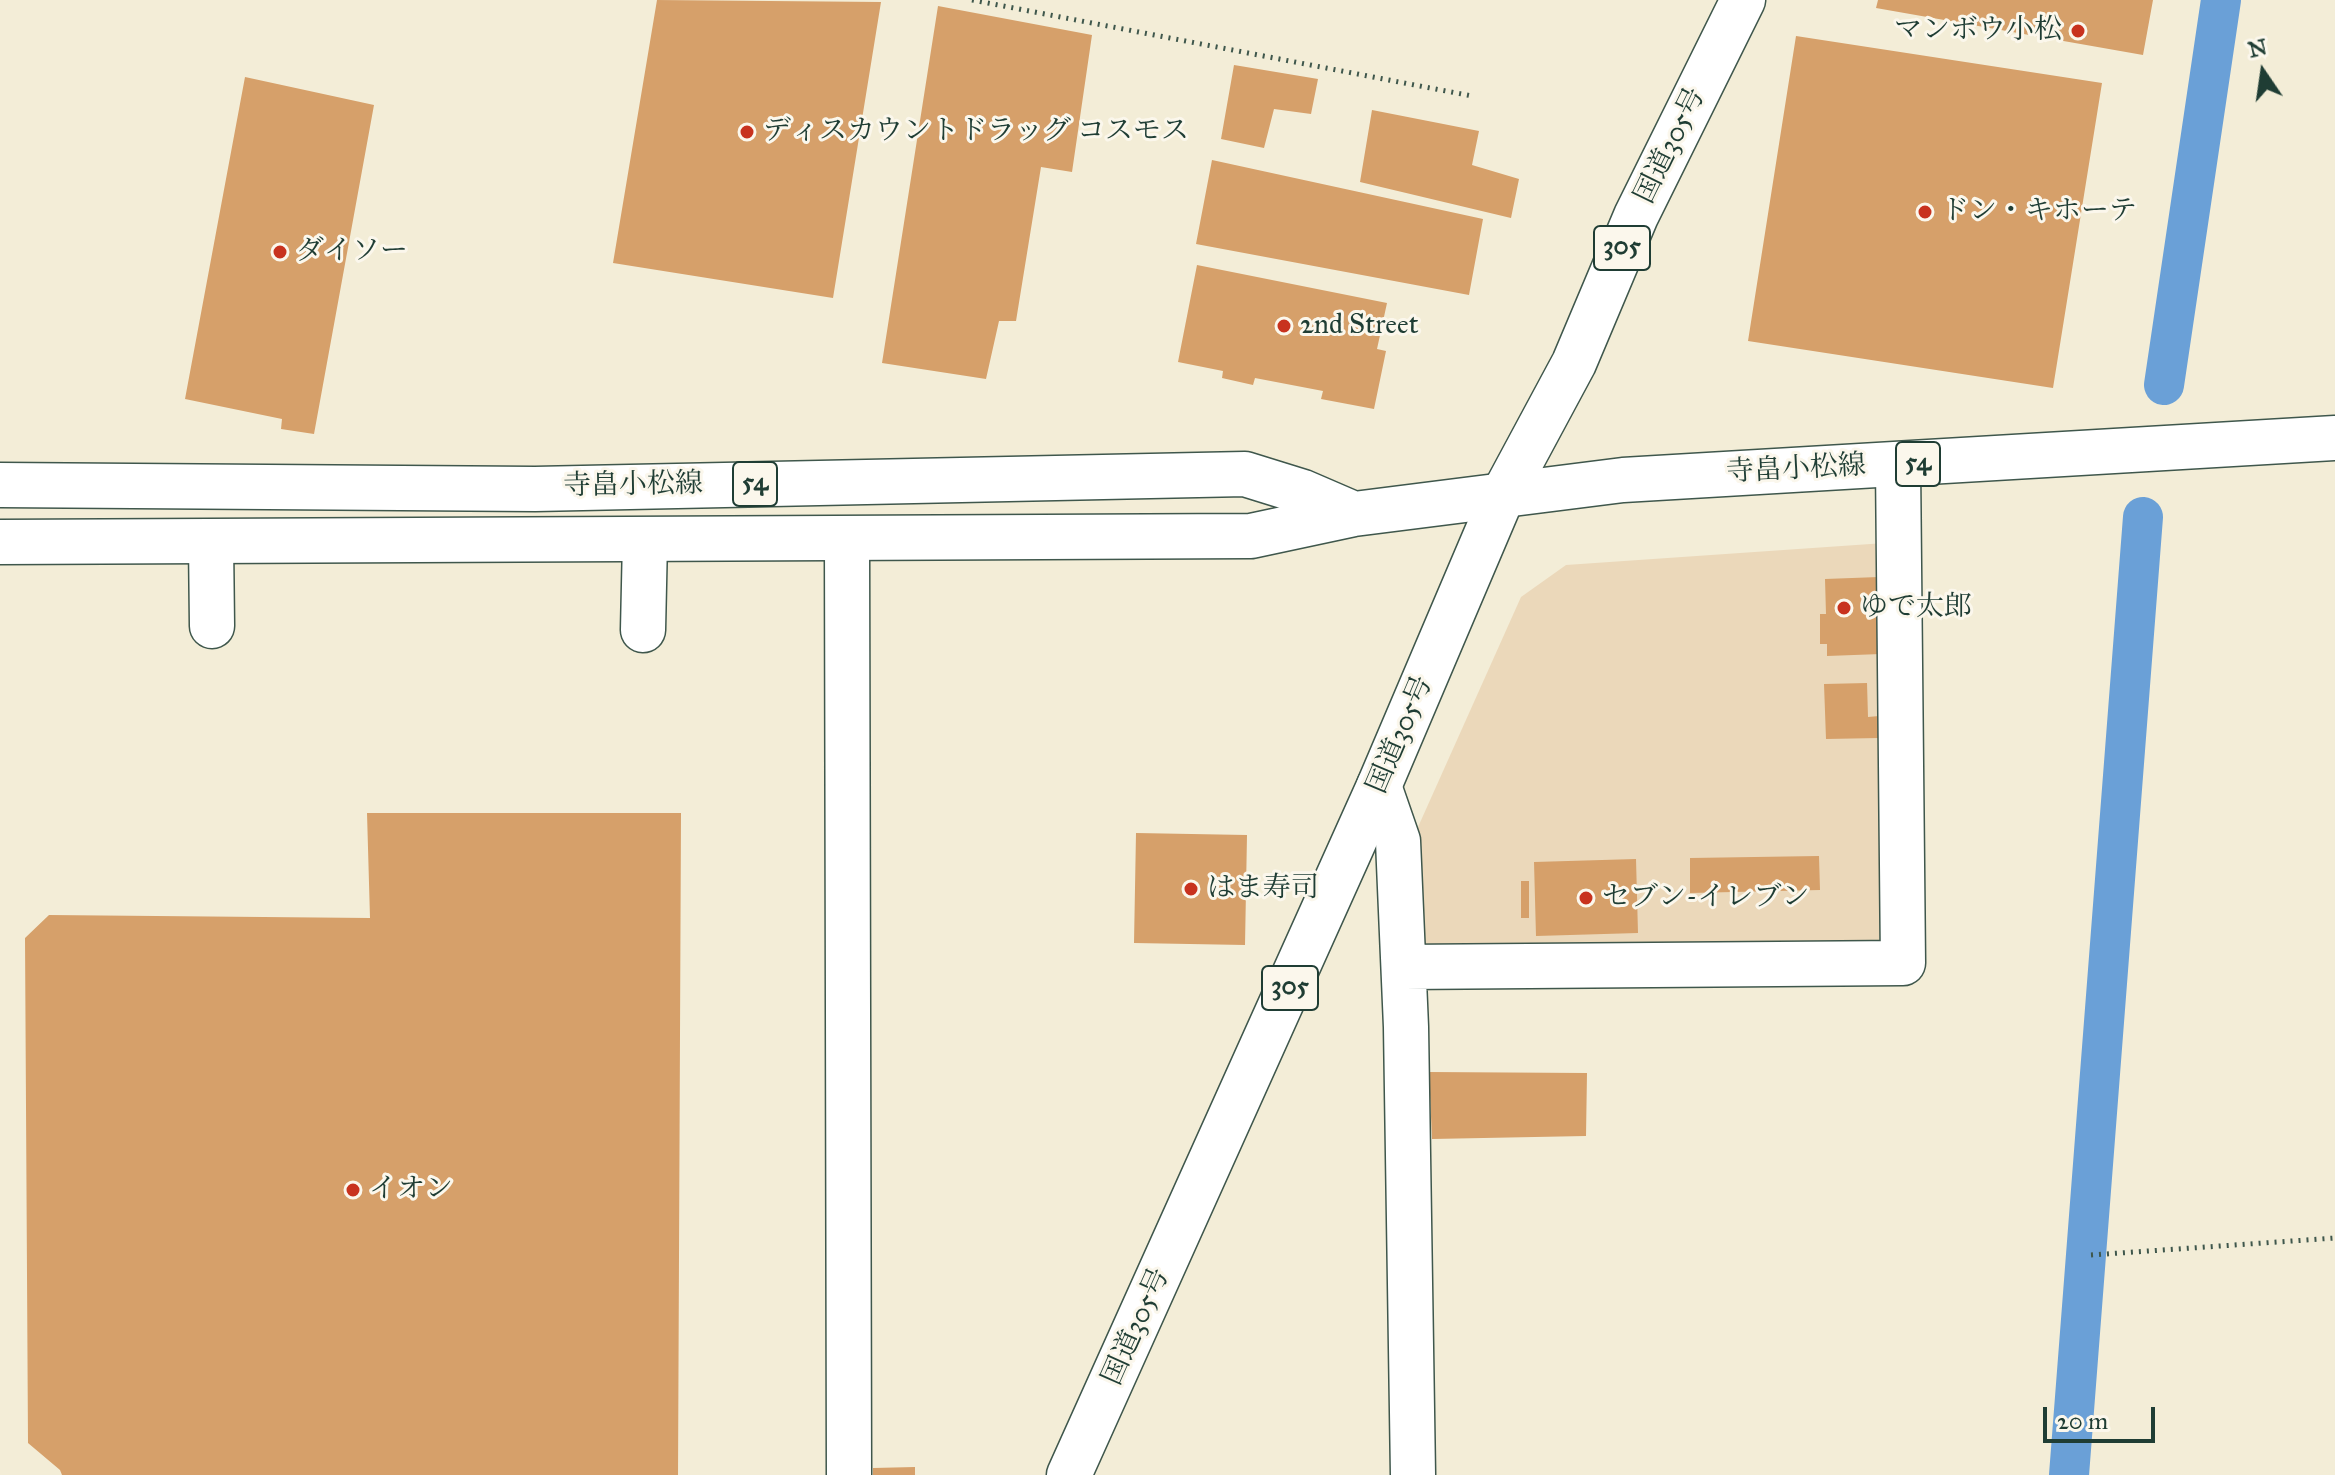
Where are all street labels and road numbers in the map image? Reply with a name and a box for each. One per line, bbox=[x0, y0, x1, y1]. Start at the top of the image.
street label: 国道305号 bbox=[1629, 83, 1713, 209]
road number: 305 bbox=[1594, 226, 1650, 270]
road number: 54 bbox=[1896, 442, 1940, 486]
street label: 寺畠小松線 bbox=[1725, 450, 1867, 490]
road number: 54 bbox=[733, 462, 777, 506]
street label: 寺畠小松線 bbox=[563, 468, 703, 504]
street label: 国道305号 bbox=[1361, 671, 1441, 799]
road number: 305 bbox=[1262, 966, 1318, 1010]
street label: 国道305号 bbox=[1096, 1263, 1178, 1391]

